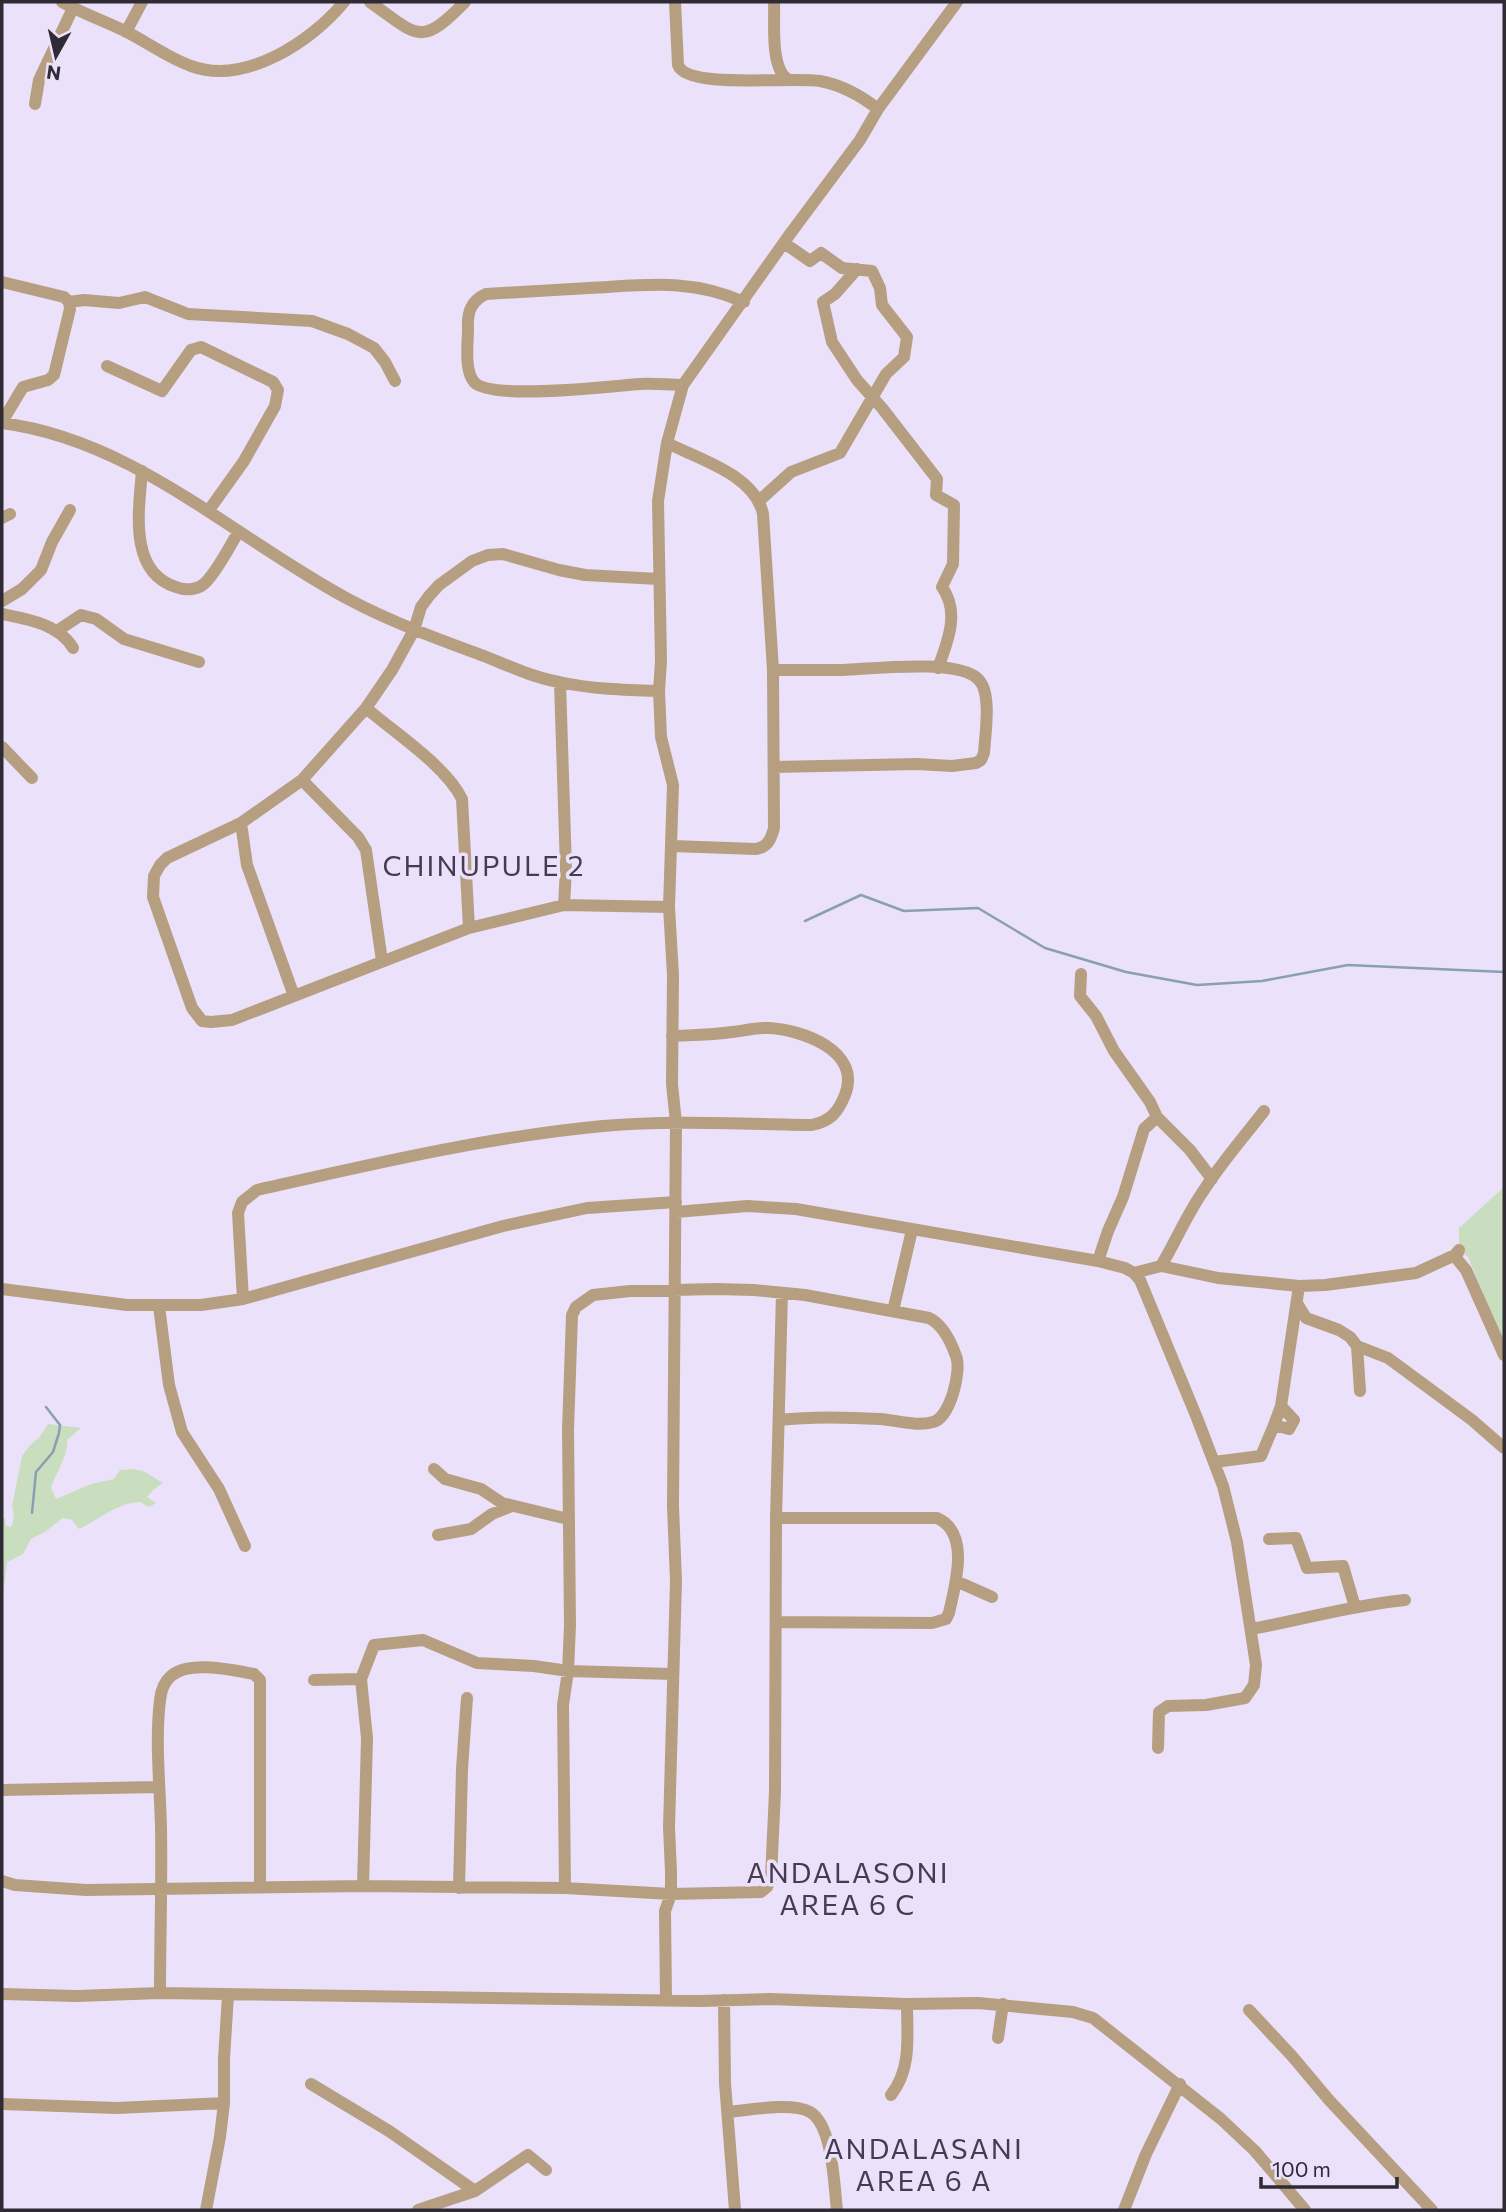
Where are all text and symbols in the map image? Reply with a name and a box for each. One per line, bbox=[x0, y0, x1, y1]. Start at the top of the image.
north arrow bbox=[21, 21, 91, 91]
text: N bbox=[45, 61, 62, 86]
district label: CHINUPULE 2 bbox=[382, 848, 586, 882]
district label: ANDALASONI AREA 6 C bbox=[746, 1855, 950, 1921]
district label: ANDALASANI AREA 6 A bbox=[824, 2131, 1024, 2197]
scale bar bbox=[1261, 2146, 1398, 2190]
text: 100 m bbox=[1272, 2156, 1331, 2181]

